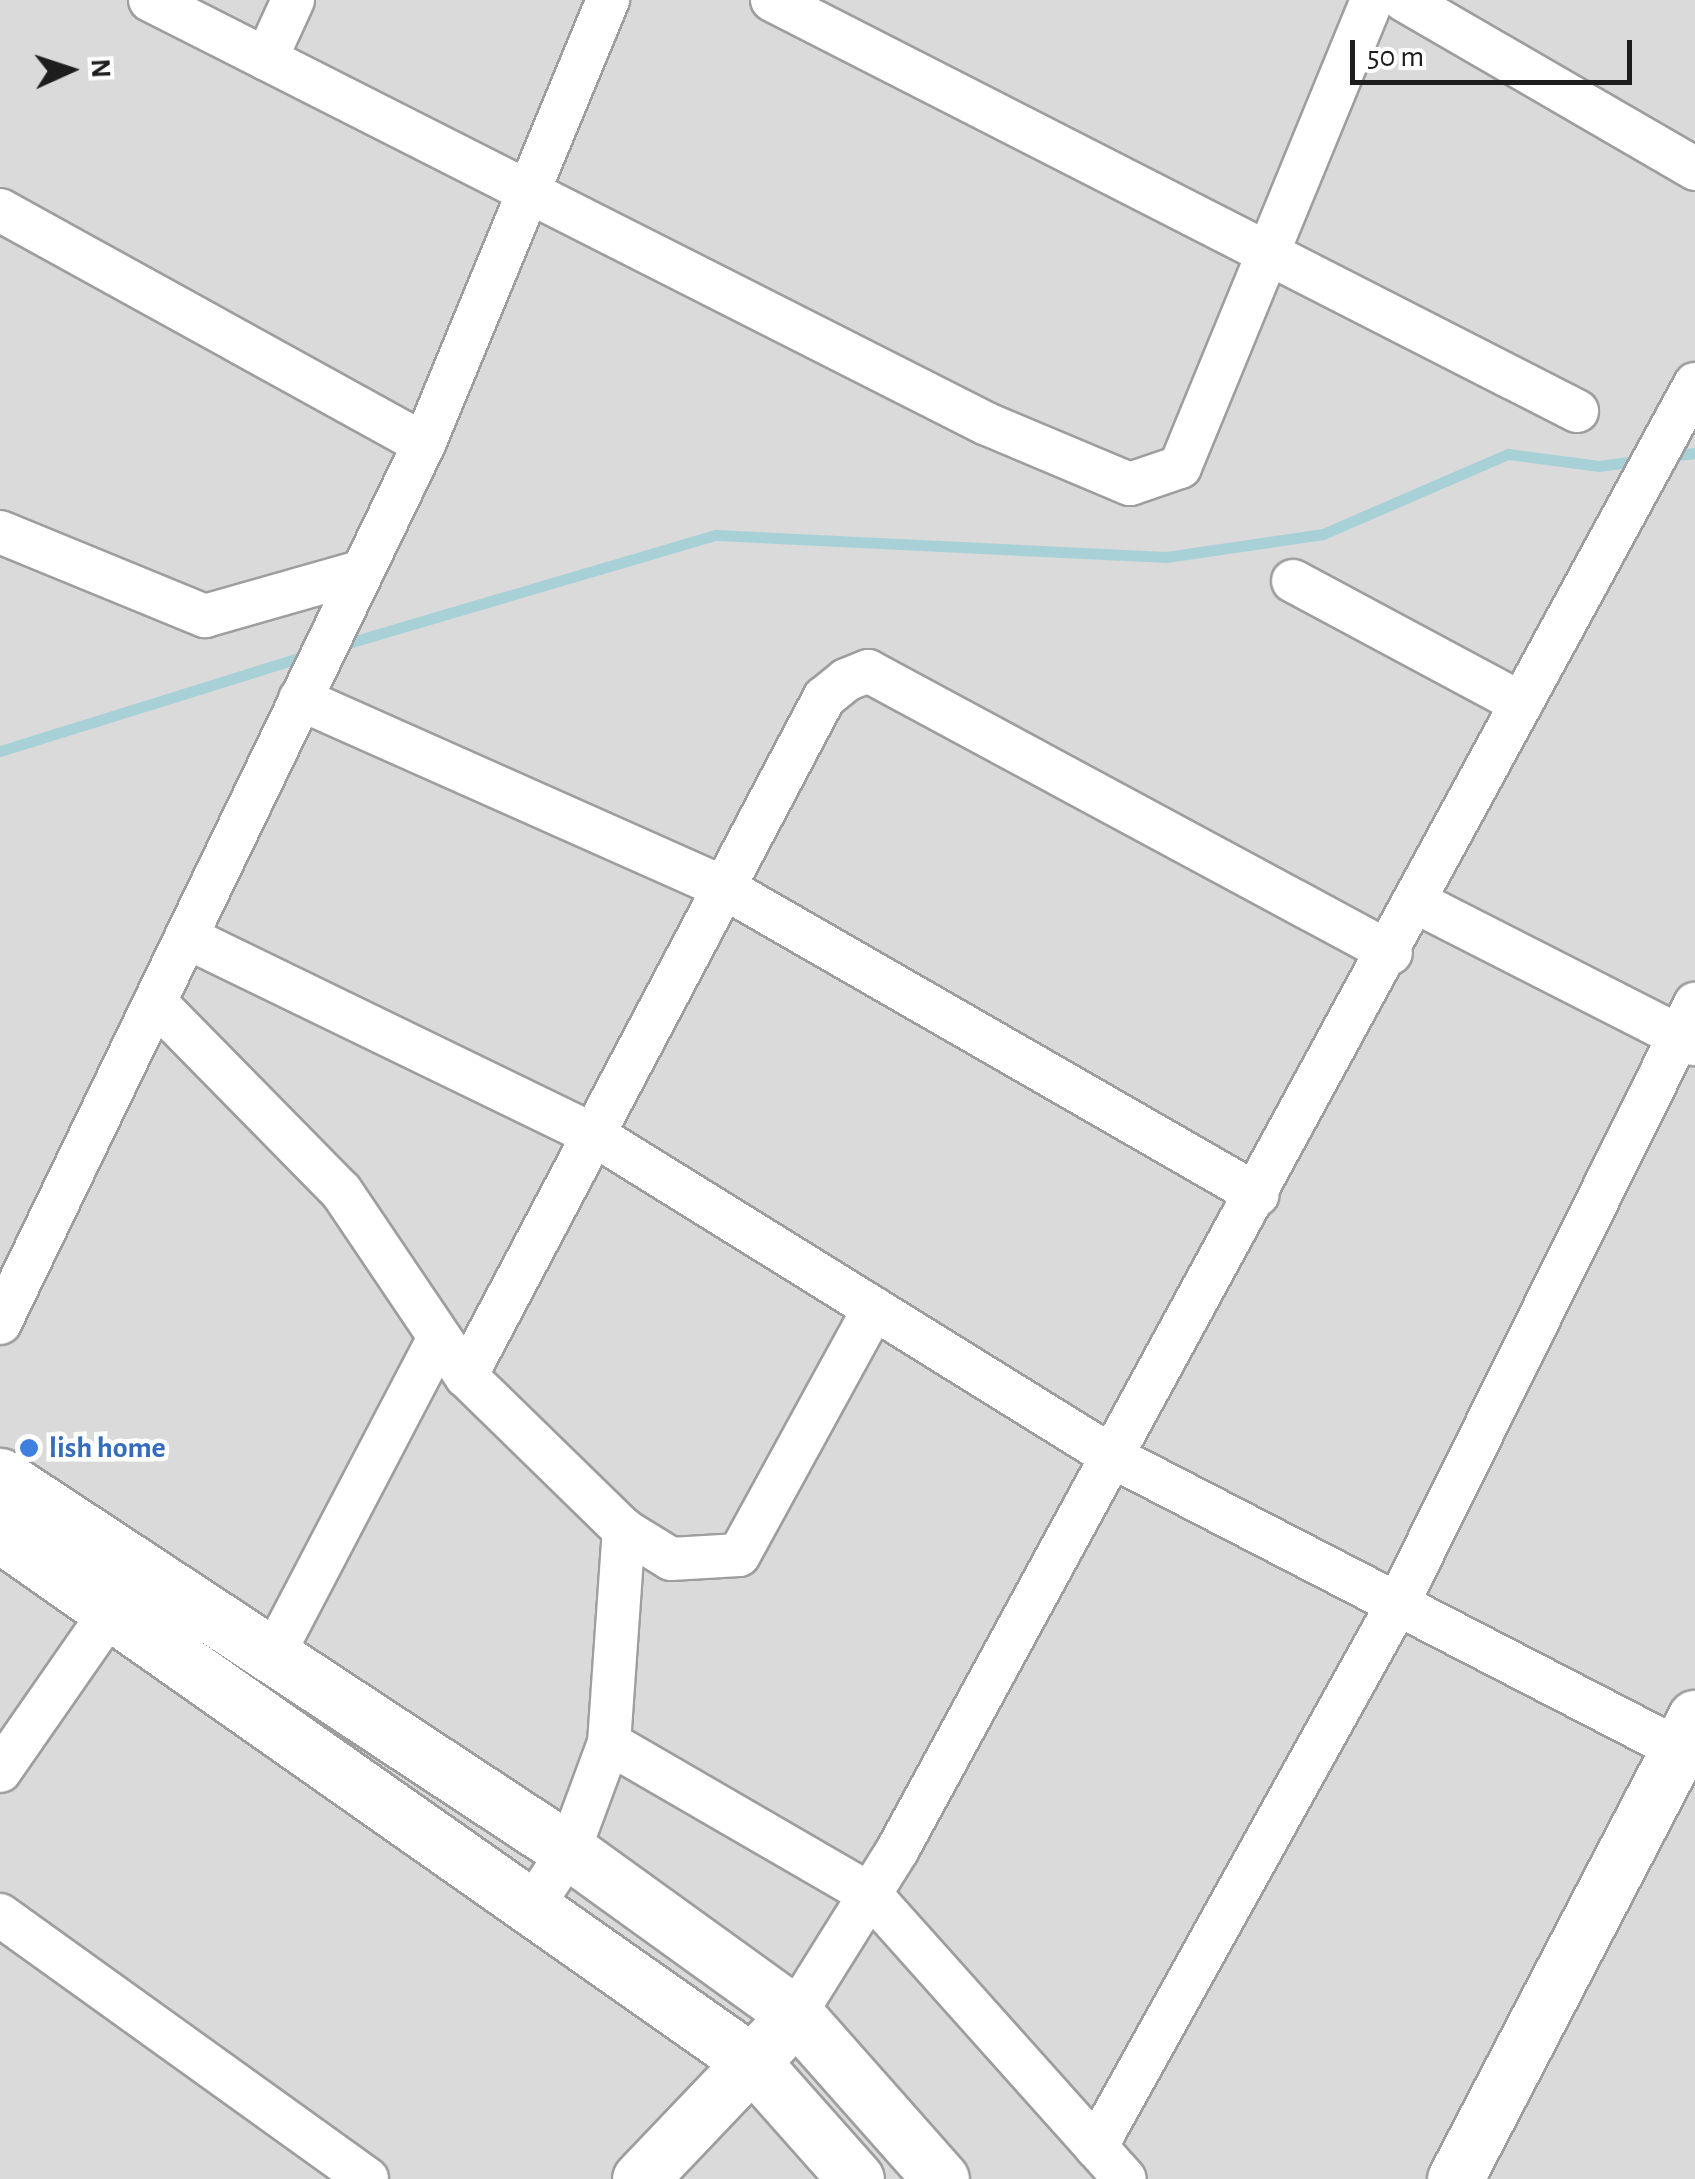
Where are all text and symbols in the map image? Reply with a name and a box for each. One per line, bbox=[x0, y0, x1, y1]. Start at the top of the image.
north arrow bbox=[20, 20, 120, 120]
scale bar bbox=[1355, 20, 1638, 82]
text: 50 m bbox=[1367, 42, 1424, 72]
text: N bbox=[85, 58, 114, 79]
place label: lish home bbox=[49, 1430, 166, 1466]
marker: lish home bbox=[18, 1437, 40, 1459]

